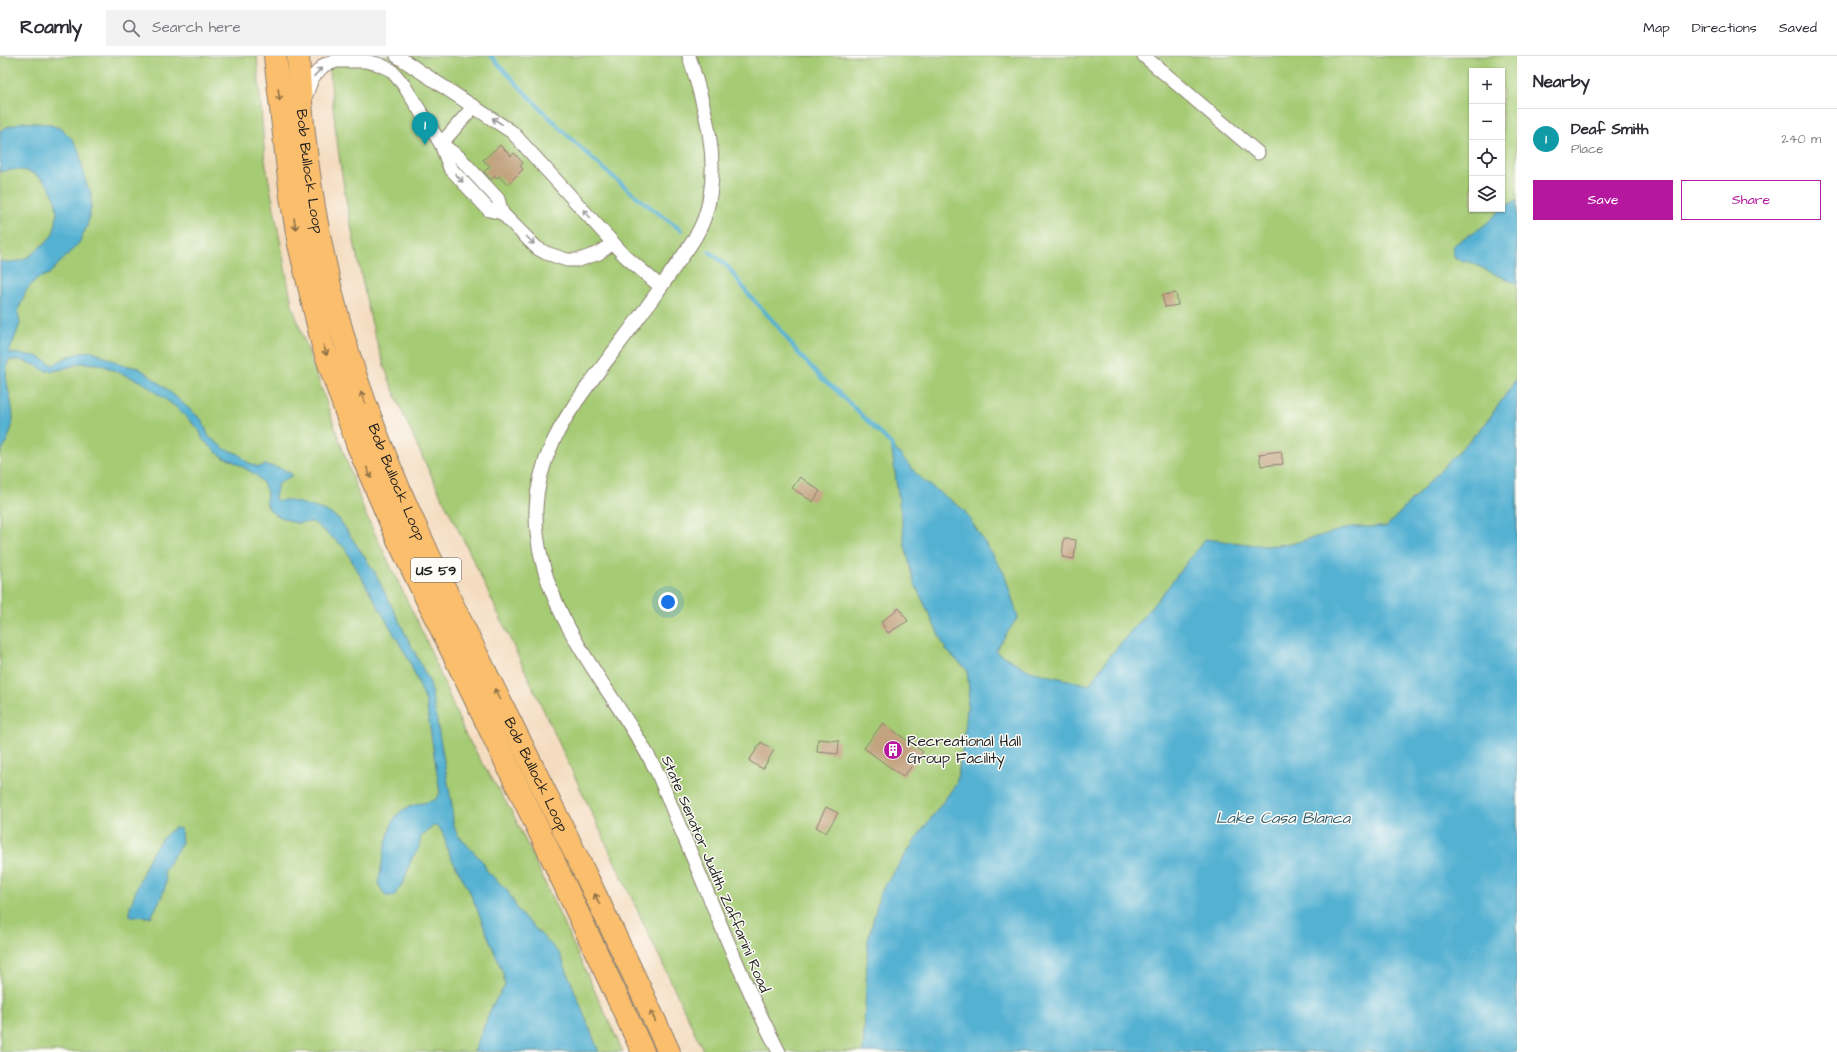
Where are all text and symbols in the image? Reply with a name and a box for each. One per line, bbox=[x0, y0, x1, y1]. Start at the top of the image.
search box bbox=[106, 10, 386, 46]
text: Roamly bbox=[20, 14, 82, 41]
icon: search bbox=[120, 17, 142, 39]
text: Search here bbox=[152, 17, 241, 38]
text: Map bbox=[1643, 18, 1670, 38]
text: Directions bbox=[1692, 18, 1757, 38]
text: Saved bbox=[1779, 18, 1817, 38]
one-way arrow bbox=[313, 67, 323, 77]
map controls bbox=[1469, 68, 1505, 212]
button: + bbox=[1469, 68, 1505, 104]
text: Nearby bbox=[1533, 70, 1590, 94]
one-way arrow bbox=[275, 88, 283, 101]
button: − bbox=[1469, 104, 1505, 140]
street label: Bob Bullock Loop bbox=[291, 108, 329, 235]
pin: 1 bbox=[412, 112, 438, 145]
one-way arrow bbox=[492, 117, 503, 125]
text: Deaf Smith bbox=[1571, 119, 1648, 140]
text: 1 bbox=[1545, 130, 1547, 148]
text: 240 m bbox=[1781, 130, 1821, 148]
button: locate bbox=[1469, 140, 1505, 176]
text: Place bbox=[1571, 140, 1603, 158]
one-way arrow bbox=[454, 173, 463, 183]
button: layers bbox=[1469, 176, 1505, 212]
button: Save bbox=[1533, 180, 1673, 220]
button: Share bbox=[1681, 180, 1821, 220]
one-way arrow bbox=[582, 209, 591, 219]
one-way arrow bbox=[292, 217, 300, 230]
one-way arrow bbox=[525, 235, 535, 245]
one-way arrow bbox=[322, 344, 329, 357]
one-way arrow bbox=[359, 391, 366, 404]
street label: Bob Bullock Loop bbox=[363, 421, 431, 544]
one-way arrow bbox=[365, 466, 373, 478]
road number: US 59 bbox=[411, 558, 461, 582]
your location bbox=[658, 592, 678, 612]
one-way arrow bbox=[493, 689, 500, 701]
street label: Bob Bullock Loop bbox=[499, 714, 573, 836]
place label: Recreational Hall Group Facility bbox=[907, 731, 1021, 770]
building icon: Recreational Hall Group Facility bbox=[882, 739, 904, 761]
street label: State Senator Judith Zaffarini Road bbox=[656, 752, 775, 996]
water label: Lake Casa Blanca bbox=[1216, 807, 1351, 829]
one-way arrow bbox=[593, 893, 601, 905]
one-way arrow bbox=[649, 1011, 656, 1023]

